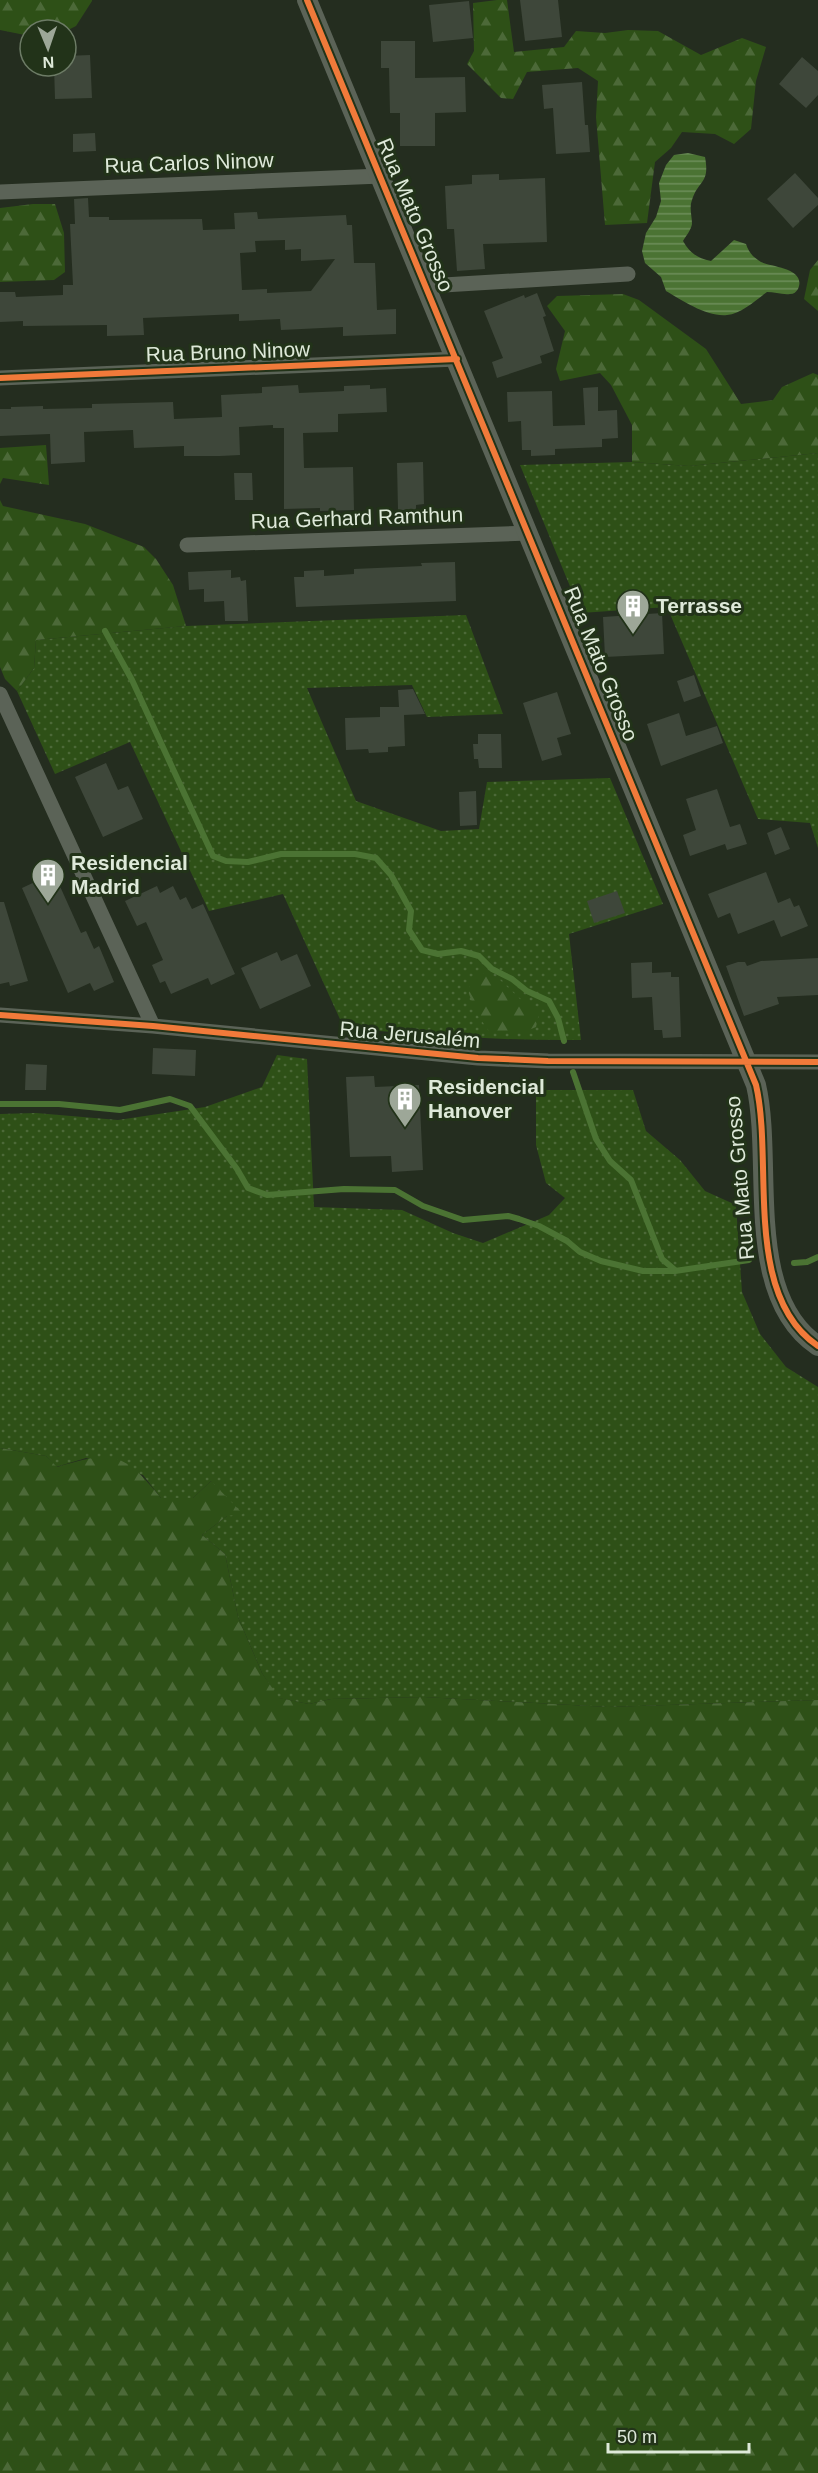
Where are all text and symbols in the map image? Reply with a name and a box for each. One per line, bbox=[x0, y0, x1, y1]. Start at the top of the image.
north arrow bbox=[18, 18, 78, 78]
text: N bbox=[42, 54, 55, 71]
street label: Rua Mato Grosso bbox=[373, 135, 458, 295]
street label: Rua Carlos Ninow bbox=[104, 148, 275, 177]
street label: Rua Bruno Ninow bbox=[145, 337, 311, 366]
street label: Rua Gerhard Ramthun bbox=[250, 502, 464, 533]
street label: Rua Mato Grosso bbox=[560, 583, 643, 744]
building icon: Terrasse bbox=[615, 588, 651, 635]
place label: Terrasse bbox=[656, 594, 742, 617]
place label: Residencial Madrid bbox=[71, 851, 188, 898]
building icon: Residencial Madrid bbox=[30, 857, 66, 904]
street label: Rua Jerusalém bbox=[339, 1017, 481, 1052]
place label: Residencial Hanover bbox=[428, 1075, 545, 1122]
building icon: Residencial Hanover bbox=[387, 1081, 423, 1128]
street label: Rua Mato Grosso bbox=[721, 1095, 758, 1261]
scale bar bbox=[608, 2416, 749, 2454]
text: 50 m bbox=[617, 2427, 657, 2447]

